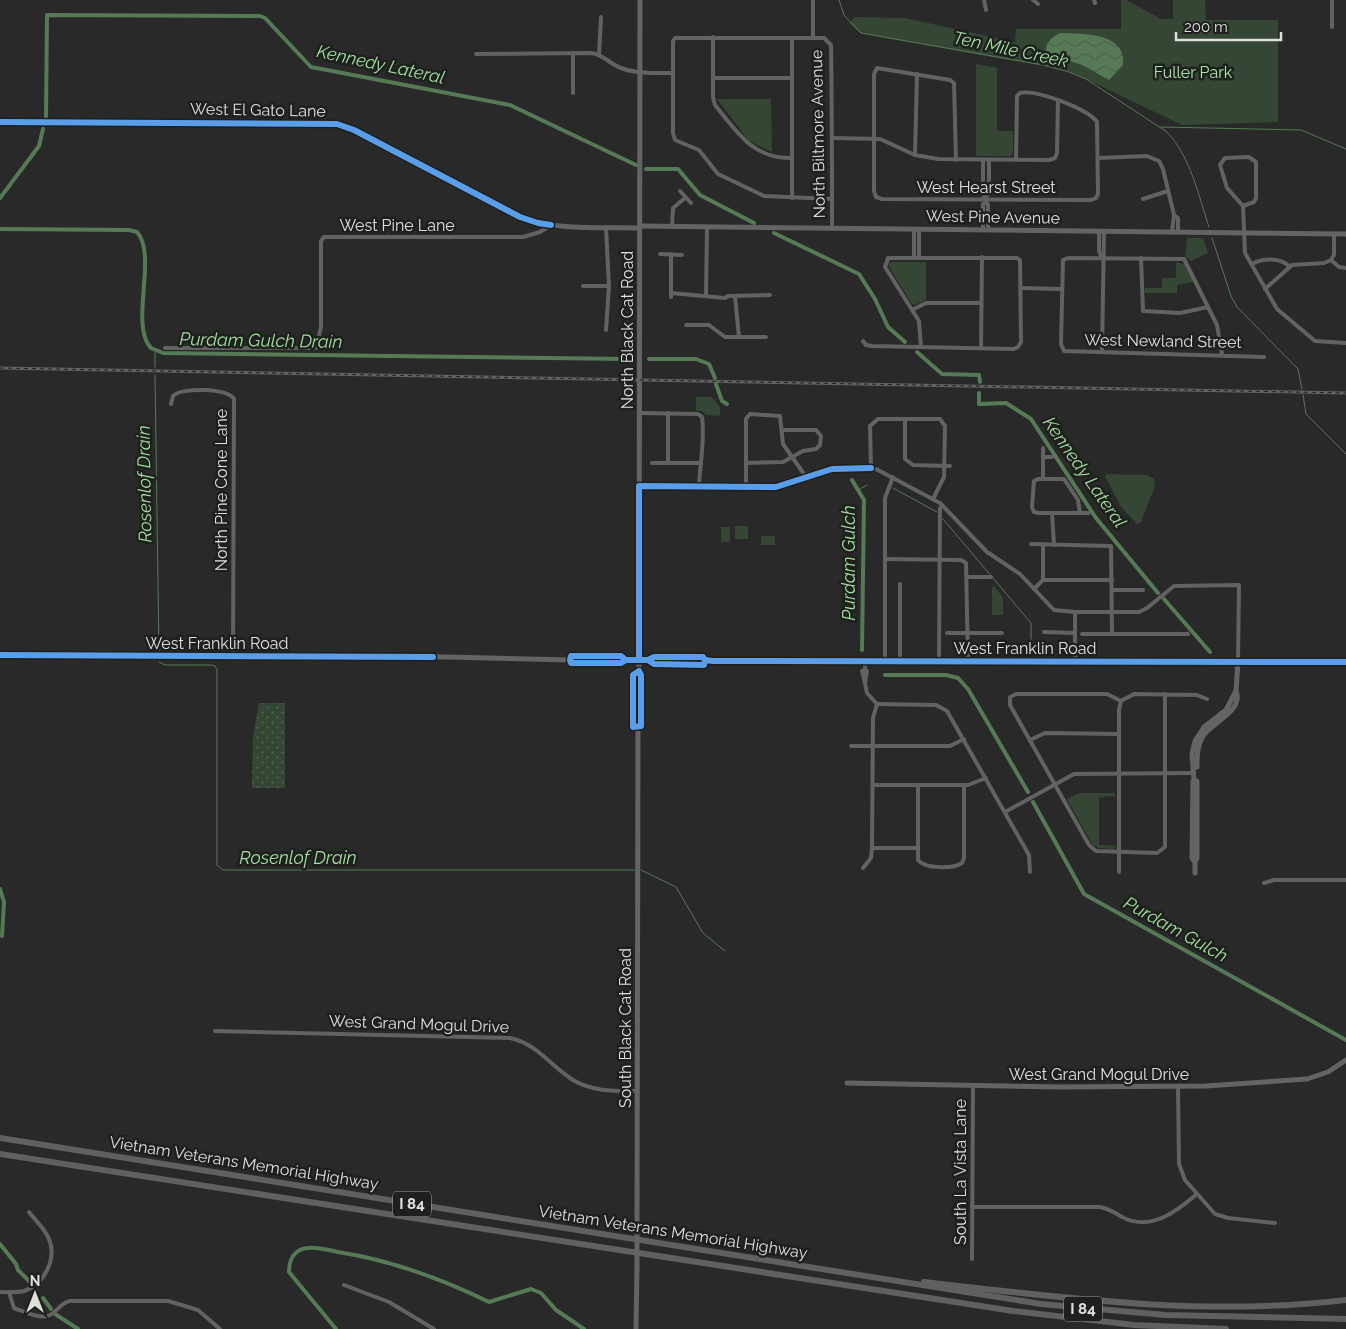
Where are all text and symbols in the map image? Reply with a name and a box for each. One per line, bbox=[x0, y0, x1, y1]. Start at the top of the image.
scale bar bbox=[1176, 10, 1281, 42]
text: 200 m bbox=[1184, 18, 1228, 36]
water label: Ten Mile Creek bbox=[952, 27, 1071, 72]
water label: Kennedy Lateral bbox=[315, 40, 447, 88]
street label: North Biltmore Avenue bbox=[807, 50, 829, 218]
park label: Fuller Park bbox=[1154, 63, 1233, 82]
street label: West El Gato Lane bbox=[190, 99, 326, 121]
street label: West Hearst Street bbox=[916, 178, 1056, 197]
street label: West Pine Avenue bbox=[926, 206, 1060, 228]
street label: West Pine Lane bbox=[339, 216, 455, 235]
street label: North Black Cat Road bbox=[618, 251, 637, 409]
water label: Purdam Gulch Drain bbox=[179, 328, 343, 352]
street label: West Newland Street bbox=[1084, 330, 1242, 352]
street label: North Pine Cone Lane bbox=[212, 409, 231, 571]
water label: Kennedy Lateral bbox=[1039, 413, 1131, 532]
water label: Rosenlof Drain bbox=[132, 425, 156, 543]
water label: Purdam Gulch bbox=[838, 505, 859, 621]
street label: West Franklin Road bbox=[146, 634, 288, 653]
street label: West Franklin Road bbox=[954, 639, 1096, 658]
water label: Rosenlof Drain bbox=[239, 847, 357, 868]
water label: Purdam Gulch bbox=[1120, 892, 1232, 966]
street label: South Black Cat Road bbox=[616, 948, 635, 1108]
street label: West Grand Mogul Drive bbox=[329, 1011, 509, 1037]
street label: West Grand Mogul Drive bbox=[1009, 1065, 1189, 1084]
street label: South La Vista Lane bbox=[951, 1099, 970, 1245]
street label: Vietnam Veterans Memorial Highway bbox=[108, 1132, 380, 1194]
road number: I 84 bbox=[393, 1192, 431, 1216]
street label: Vietnam Veterans Memorial Highway bbox=[537, 1201, 809, 1263]
north arrow bbox=[10, 1269, 60, 1319]
text: N bbox=[30, 1273, 40, 1289]
road number: I 84 bbox=[1064, 1296, 1102, 1322]

